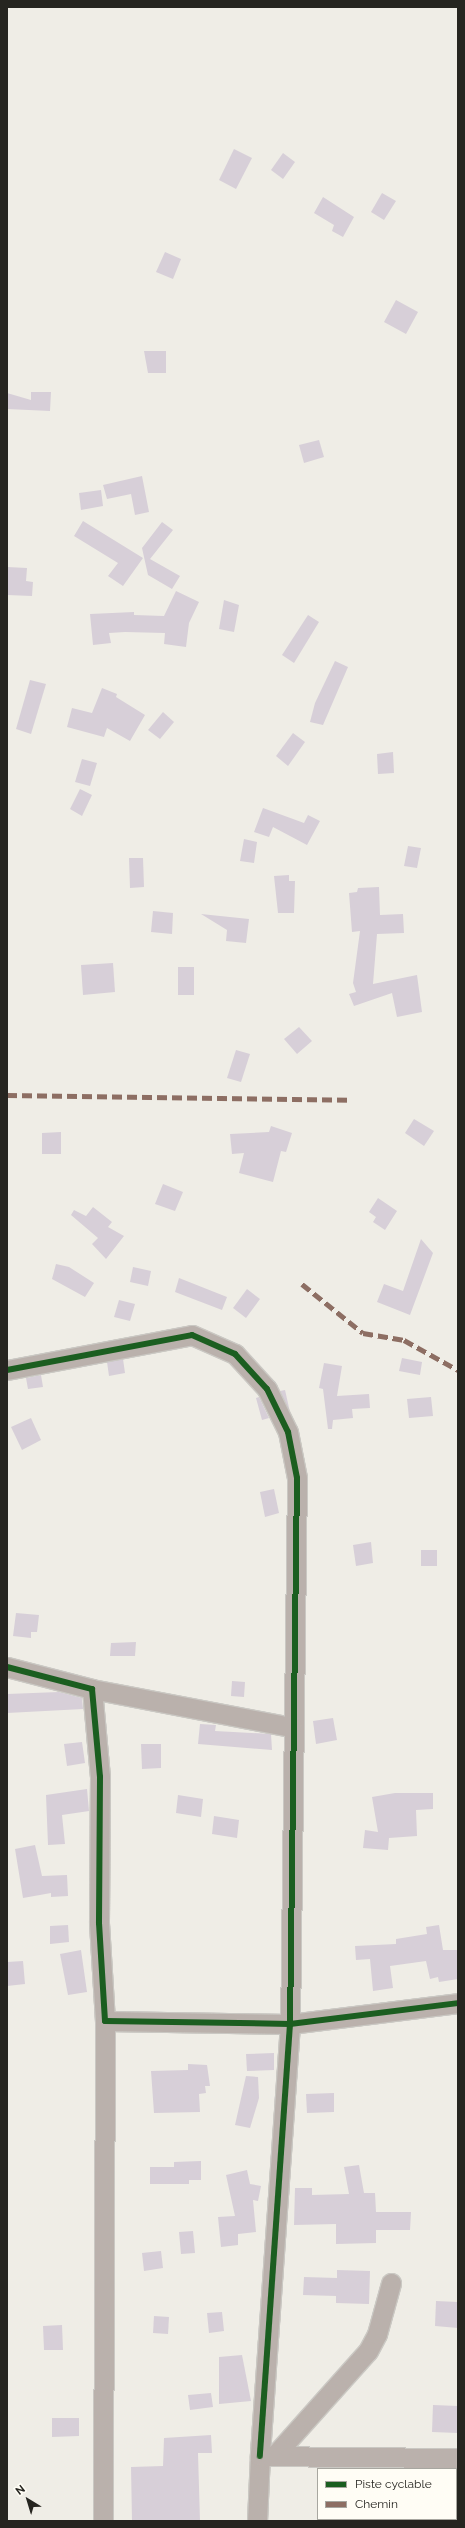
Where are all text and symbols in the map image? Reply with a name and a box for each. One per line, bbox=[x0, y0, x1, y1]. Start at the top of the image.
legend bbox=[317, 2468, 457, 2520]
text: Piste cyclable bbox=[355, 2477, 432, 2491]
north arrow bbox=[8, 2480, 48, 2520]
text: N bbox=[13, 2482, 28, 2498]
text: Chemin bbox=[355, 2497, 398, 2511]

